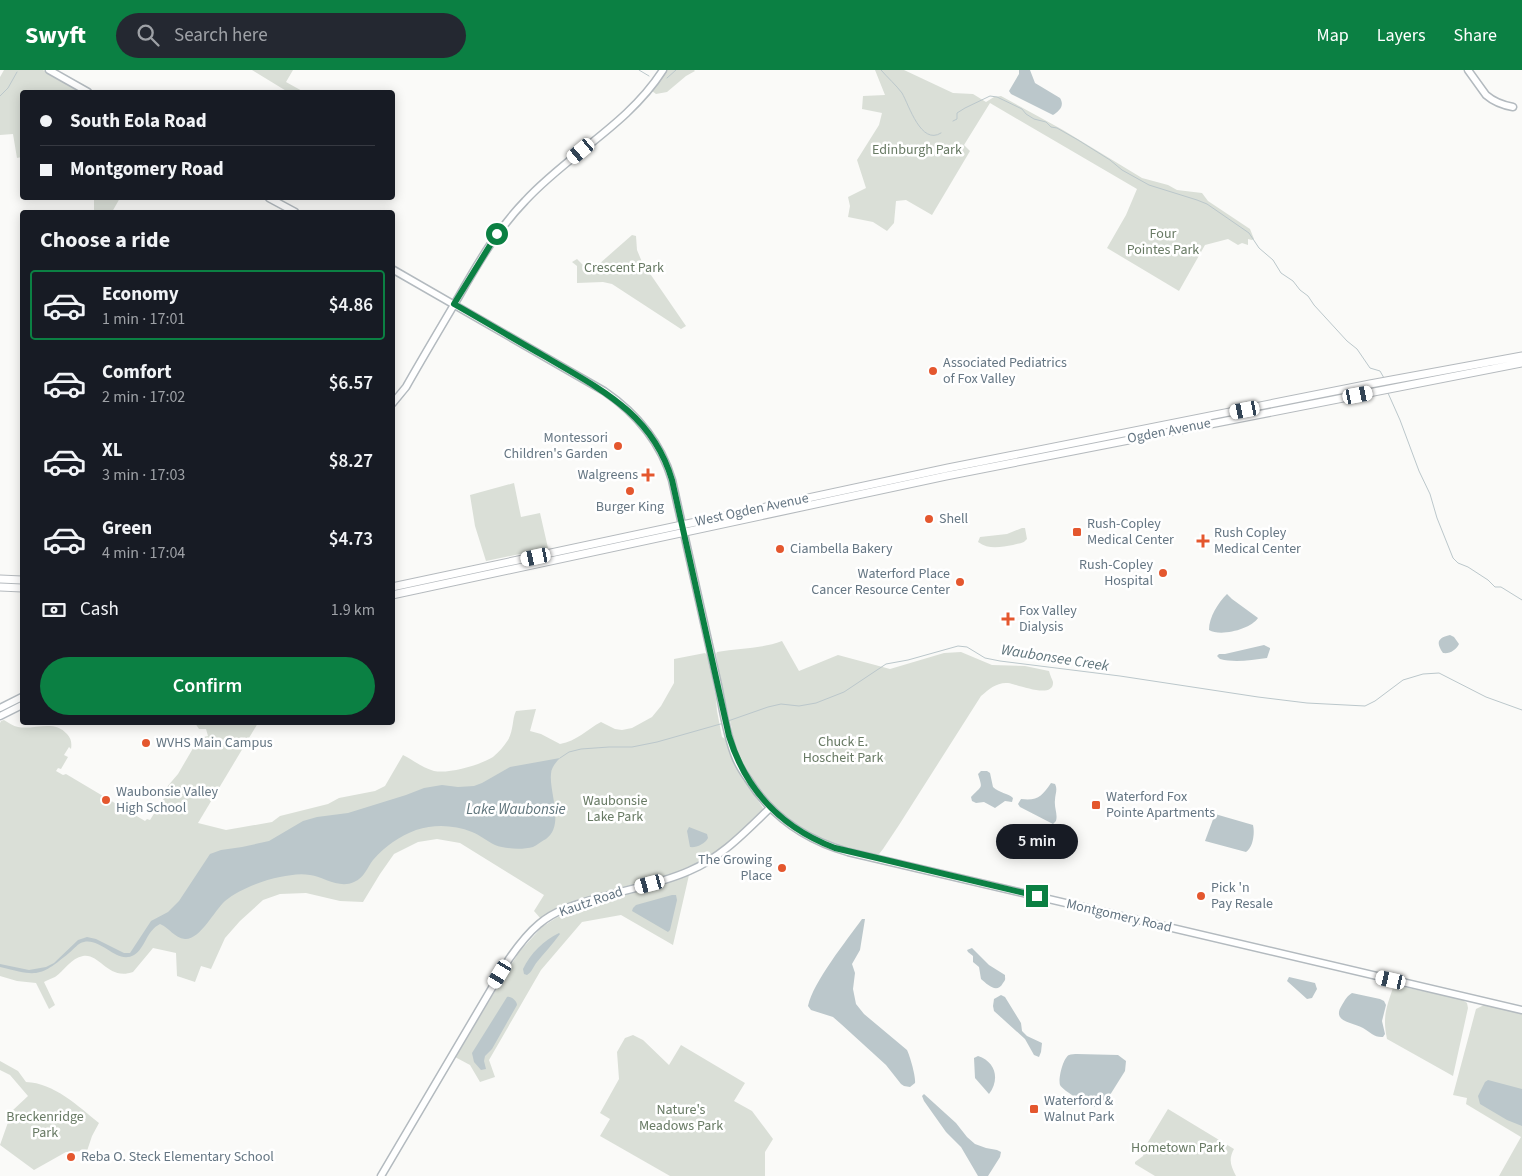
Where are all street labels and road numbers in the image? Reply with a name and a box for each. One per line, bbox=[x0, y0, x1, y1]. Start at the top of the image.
street label: Ogden Avenue bbox=[1126, 413, 1212, 449]
street label: West Ogden Avenue bbox=[693, 488, 811, 532]
street label: Kautz Road bbox=[556, 882, 626, 922]
street label: Montgomery Road bbox=[1064, 894, 1174, 938]

